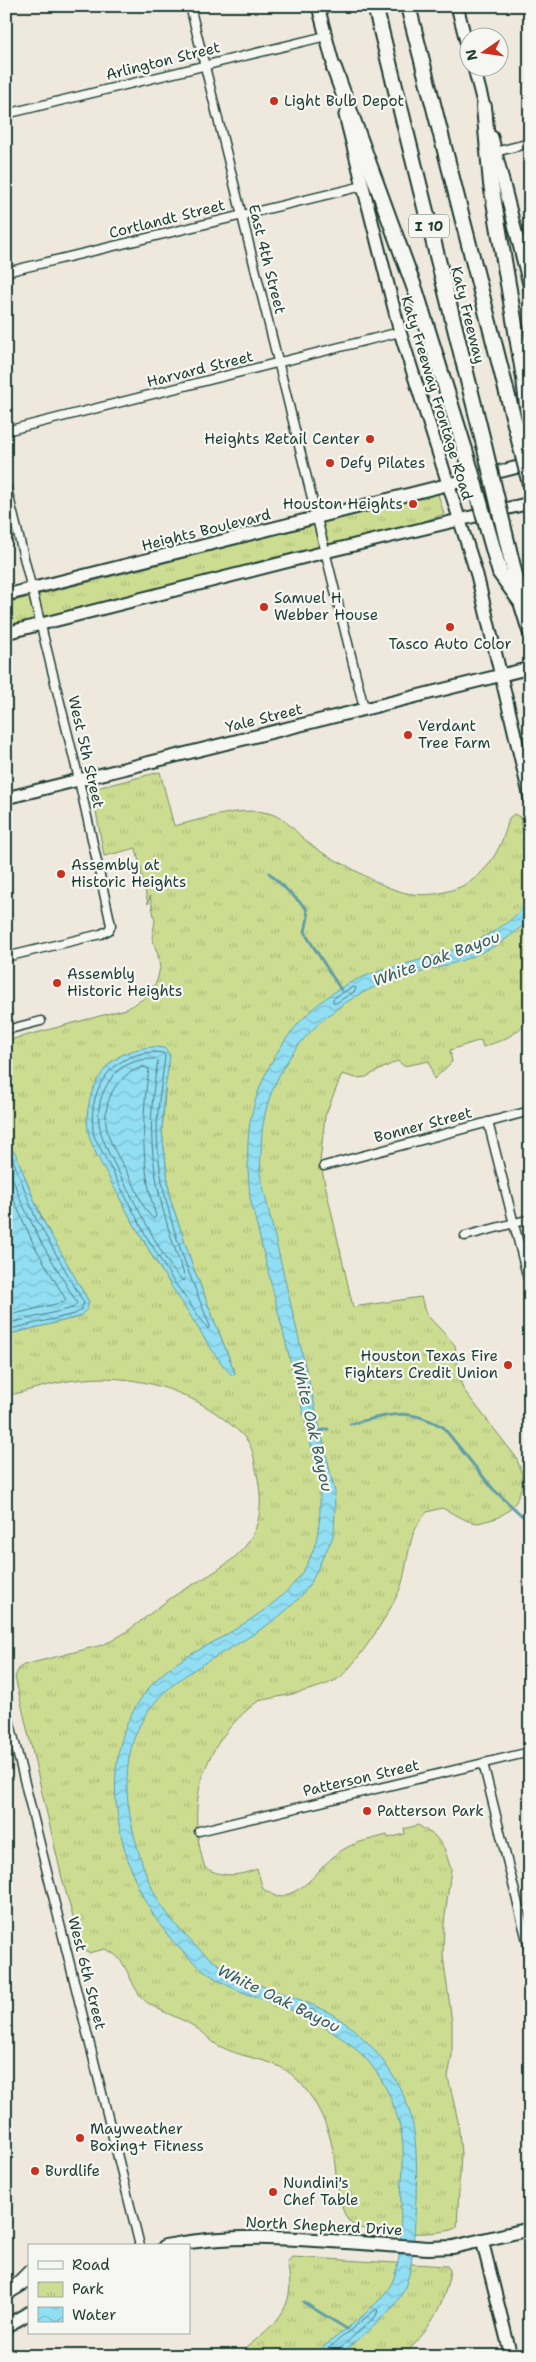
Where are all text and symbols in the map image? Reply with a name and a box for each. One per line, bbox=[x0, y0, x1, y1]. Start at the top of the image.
north arrow bbox=[458, 28, 508, 78]
street label: Arlington Street bbox=[104, 37, 222, 85]
text: N bbox=[461, 47, 481, 62]
place label: Light Bulb Depot bbox=[284, 91, 404, 111]
marker: Light Bulb Depot bbox=[268, 95, 280, 107]
street label: Cortlandt Street bbox=[107, 195, 227, 243]
street label: East 4th Street bbox=[244, 202, 290, 316]
road number: I 10 bbox=[409, 215, 449, 238]
street label: Katy Freeway bbox=[446, 264, 490, 366]
street label: Katy Freeway Frontage Road bbox=[396, 293, 478, 503]
street label: Harvard Street bbox=[145, 346, 255, 392]
place label: Heights Retail Center bbox=[204, 429, 360, 449]
marker: Heights Retail Center bbox=[364, 433, 376, 445]
place label: Defy Pilates bbox=[340, 453, 425, 473]
marker: Defy Pilates bbox=[324, 457, 336, 469]
place label: Houston Heights bbox=[283, 494, 403, 514]
marker: Houston Heights bbox=[407, 498, 419, 510]
street label: Heights Boulevard bbox=[139, 504, 273, 556]
place label: Samuel H Webber House bbox=[274, 588, 378, 625]
marker: Samuel H Webber House bbox=[258, 601, 270, 613]
marker: Tasco Auto Color bbox=[444, 621, 456, 633]
place label: Tasco Auto Color bbox=[388, 634, 512, 654]
street label: West 5th Street bbox=[63, 694, 109, 810]
street label: Yale Street bbox=[223, 699, 305, 737]
place label: Verdant Tree Farm bbox=[418, 716, 490, 753]
marker: Verdant Tree Farm bbox=[402, 729, 414, 741]
place label: Assembly at Historic Heights bbox=[71, 855, 187, 892]
marker: Assembly at Historic Heights bbox=[55, 868, 67, 880]
water label: White Oak Bayou bbox=[370, 926, 503, 991]
place label: Assembly Historic Heights bbox=[67, 964, 183, 1001]
marker: Assembly Historic Heights bbox=[51, 977, 63, 989]
street label: Bonner Street bbox=[372, 1102, 474, 1148]
place label: Houston Texas Fire Fighters Credit Union bbox=[344, 1346, 498, 1383]
water label: White Oak Bayou bbox=[287, 1359, 338, 1494]
marker: Houston Texas Fire Fighters Credit Union bbox=[502, 1359, 514, 1371]
street label: Patterson Street bbox=[301, 1755, 421, 1801]
place label: Patterson Park bbox=[377, 1801, 484, 1821]
marker: Patterson Park bbox=[361, 1805, 373, 1817]
street label: West 6th Street bbox=[63, 1914, 111, 2032]
water label: White Oak Bayou bbox=[214, 1960, 344, 2037]
place label: Mayweather Boxing+ Fitness bbox=[90, 2119, 204, 2156]
marker: Mayweather Boxing+ Fitness bbox=[74, 2132, 86, 2144]
place label: Burdlife bbox=[45, 2161, 100, 2181]
marker: Burdlife bbox=[29, 2165, 41, 2177]
place label: Nundini's Chef Table bbox=[283, 2173, 359, 2210]
marker: Nundini's Chef Table bbox=[267, 2186, 279, 2198]
street label: North Shepherd Drive bbox=[245, 2212, 403, 2240]
legend bbox=[28, 2244, 190, 2334]
text: Road bbox=[72, 2255, 110, 2275]
text: Park bbox=[72, 2279, 104, 2299]
text: Water bbox=[72, 2305, 116, 2325]

